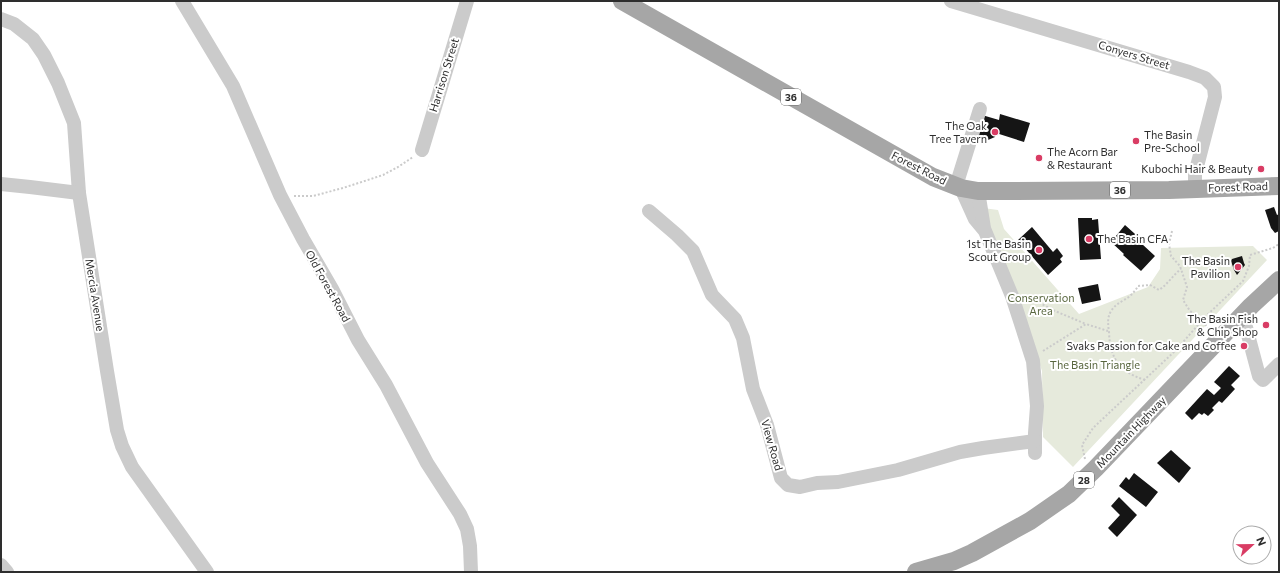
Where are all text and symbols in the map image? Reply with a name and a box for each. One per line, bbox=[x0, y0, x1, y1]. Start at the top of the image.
street label: Harrison Street bbox=[426, 36, 461, 113]
street label: Conyers Street bbox=[1097, 37, 1172, 72]
road number: 36 bbox=[781, 89, 801, 105]
place label: The Oak Tree Tavern bbox=[929, 119, 987, 145]
marker: The Oak Tree Tavern bbox=[990, 127, 1000, 137]
place label: The Basin Pre-School bbox=[1144, 128, 1200, 154]
marker: The Basin Pre-School bbox=[1131, 136, 1141, 146]
place label: The Acorn Bar & Restaurant bbox=[1047, 145, 1118, 171]
street label: Forest Road bbox=[890, 148, 949, 187]
marker: The Acorn Bar & Restaurant bbox=[1034, 153, 1044, 163]
place label: Kubochi Hair & Beauty bbox=[1141, 162, 1253, 175]
marker: Kubochi Hair & Beauty bbox=[1256, 164, 1266, 174]
street label: Forest Road bbox=[1208, 179, 1268, 194]
road number: 36 bbox=[1110, 182, 1130, 198]
place label: The Basin CFA bbox=[1097, 232, 1169, 245]
marker: The Basin CFA bbox=[1084, 234, 1094, 244]
place label: 1st The Basin Scout Group bbox=[966, 237, 1031, 263]
marker: 1st The Basin Scout Group bbox=[1034, 245, 1044, 255]
street label: Old Forest Road bbox=[303, 248, 354, 324]
place label: The Basin Pavilion bbox=[1182, 254, 1230, 280]
street label: Mercia Avenue bbox=[83, 258, 108, 332]
marker: The Basin Pavilion bbox=[1233, 262, 1243, 272]
park label: Conservation Area bbox=[1007, 291, 1075, 317]
place label: The Basin Fish & Chip Shop bbox=[1187, 312, 1258, 338]
marker: The Basin Fish & Chip Shop bbox=[1261, 320, 1271, 330]
place label: Svaks Passion for Cake and Coffee bbox=[1067, 339, 1236, 352]
marker: Svaks Passion for Cake and Coffee bbox=[1239, 341, 1249, 351]
park label: The Basin Triangle bbox=[1050, 358, 1140, 371]
street label: Mountain Highway bbox=[1093, 393, 1168, 470]
street label: View Road bbox=[759, 418, 786, 472]
road number: 28 bbox=[1074, 472, 1094, 488]
north arrow bbox=[1232, 525, 1272, 565]
text: N bbox=[1254, 535, 1269, 547]

